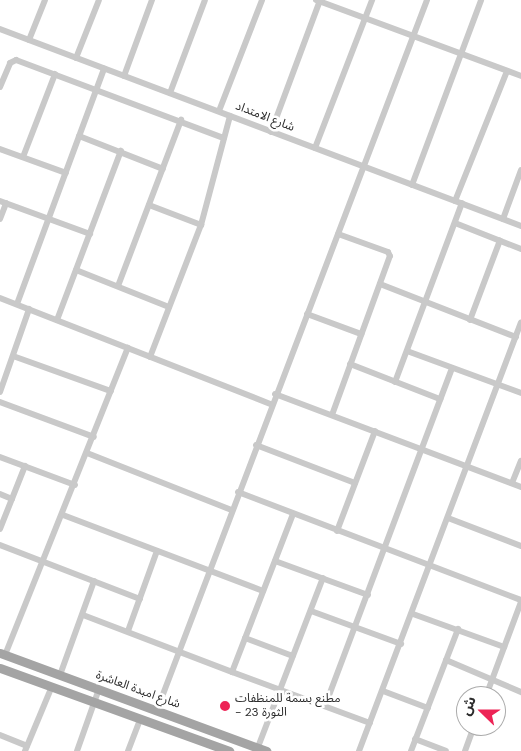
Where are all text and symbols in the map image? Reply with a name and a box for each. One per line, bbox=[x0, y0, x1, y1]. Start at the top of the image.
street label: شارع الامتداد bbox=[233, 99, 297, 135]
street label: شارع امبدة العاشرة bbox=[94, 668, 182, 712]
north arrow bbox=[456, 686, 506, 736]
place label: مطنع بسمة للمنظفات - الثورة 23 bbox=[235, 692, 341, 720]
text: ش bbox=[456, 693, 480, 718]
marker: مطنع بسمة للمنظفات - الثورة 23 bbox=[219, 700, 231, 712]

